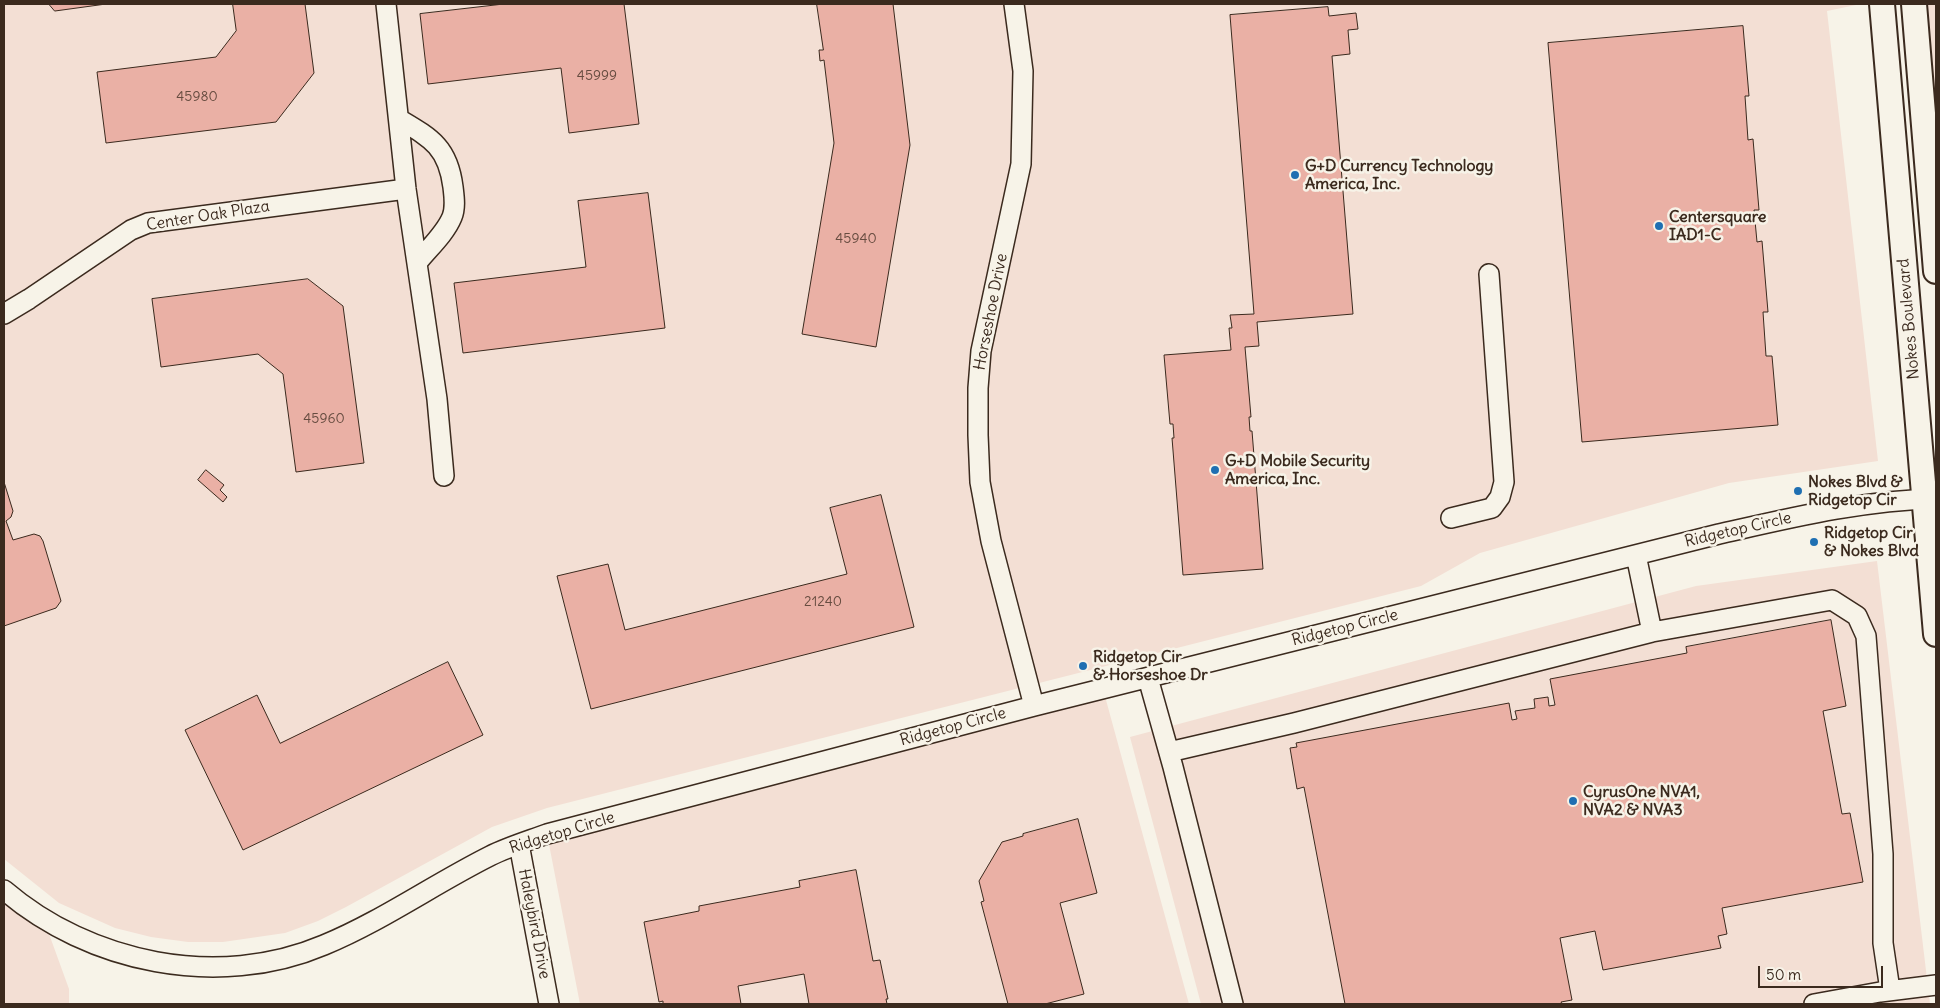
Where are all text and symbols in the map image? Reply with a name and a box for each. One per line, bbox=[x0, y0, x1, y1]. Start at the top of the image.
house number: 45999 bbox=[577, 68, 617, 84]
house number: 45980 bbox=[176, 89, 218, 105]
place label: G+D Currency Technology America, Inc. bbox=[1305, 156, 1493, 194]
marker: G+D Currency Technology America, Inc. bbox=[1289, 169, 1301, 181]
street label: Center Oak Plaza bbox=[145, 197, 271, 235]
place label: Centersquare IAD1-C bbox=[1669, 207, 1766, 245]
marker: Centersquare IAD1-C bbox=[1653, 220, 1665, 232]
house number: 45940 bbox=[835, 231, 877, 247]
street label: Horseshoe Drive bbox=[970, 252, 1012, 372]
street label: Nokes Boulevard bbox=[1894, 258, 1924, 380]
house number: 45960 bbox=[303, 411, 345, 427]
place label: G+D Mobile Security America, Inc. bbox=[1225, 451, 1370, 489]
marker: G+D Mobile Security America, Inc. bbox=[1209, 464, 1221, 476]
place label: Nokes Blvd & Ridgetop Cir bbox=[1808, 472, 1903, 510]
marker: Nokes Blvd & Ridgetop Cir bbox=[1792, 485, 1804, 497]
street label: Ridgetop Circle bbox=[1683, 508, 1793, 552]
place label: Ridgetop Cir & Nokes Blvd bbox=[1824, 523, 1919, 561]
marker: Ridgetop Cir & Nokes Blvd bbox=[1808, 536, 1820, 548]
house number: 21240 bbox=[804, 594, 842, 610]
street label: Ridgetop Circle bbox=[1290, 606, 1400, 650]
place label: Ridgetop Cir & Horseshoe Dr bbox=[1093, 647, 1208, 685]
marker: Ridgetop Cir & Horseshoe Dr bbox=[1077, 660, 1089, 672]
street label: Ridgetop Circle bbox=[898, 704, 1008, 750]
place label: CyrusOne NVA1, NVA2 & NVA3 bbox=[1583, 782, 1700, 820]
marker: CyrusOne NVA1, NVA2 & NVA3 bbox=[1567, 795, 1579, 807]
street label: Ridgetop Circle bbox=[507, 808, 617, 858]
street label: Haleybird Drive bbox=[514, 867, 554, 981]
scale bar bbox=[1760, 956, 1885, 988]
text: 50 m bbox=[1766, 965, 1801, 984]

